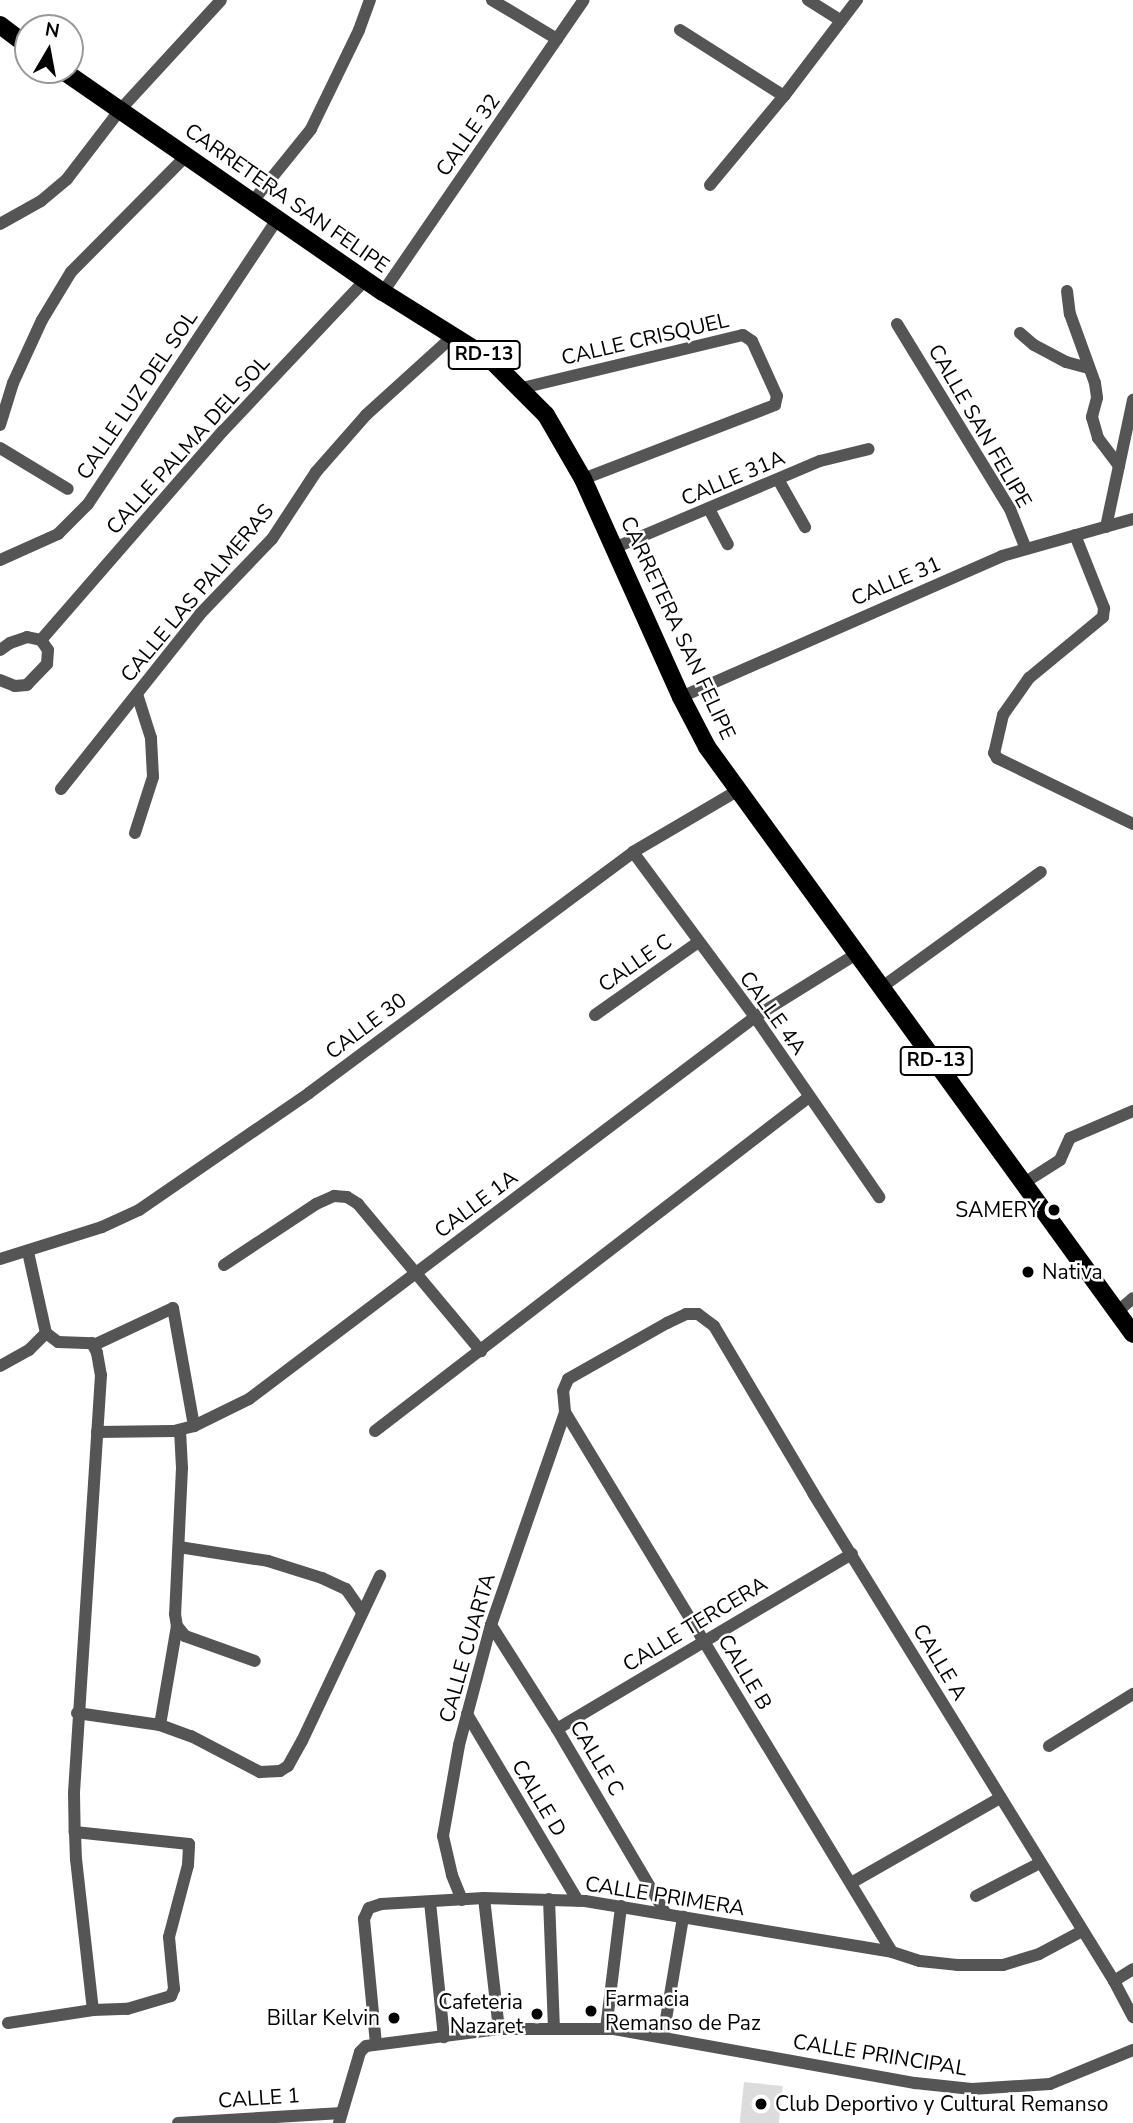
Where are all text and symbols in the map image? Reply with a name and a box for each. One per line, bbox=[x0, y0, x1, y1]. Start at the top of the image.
north arrow bbox=[14, 14, 84, 84]
text: N bbox=[43, 16, 62, 44]
street label: CALLE 32 bbox=[431, 89, 505, 181]
street label: CARRETERA SAN FELIPE bbox=[180, 118, 394, 278]
street label: CALLE LUZ DEL SOL bbox=[71, 306, 203, 484]
street label: CALLE CRISQUEL bbox=[559, 307, 731, 371]
road number: RD-13 bbox=[447, 340, 521, 370]
street label: CALLE SAN FELIPE bbox=[923, 340, 1037, 512]
street label: CALLE PALMA DEL SOL bbox=[101, 350, 275, 540]
street label: CALLE 31A bbox=[677, 445, 789, 511]
street label: CALLE LAS PALMERAS bbox=[115, 499, 279, 687]
street label: CARRETERA SAN FELIPE bbox=[615, 512, 741, 744]
street label: CALLE 31 bbox=[847, 551, 945, 611]
street label: CALLE C bbox=[594, 929, 676, 997]
street label: CALLE 4A bbox=[734, 966, 812, 1060]
street label: CALLE 30 bbox=[321, 987, 411, 1065]
road number: RD-13 bbox=[899, 1046, 973, 1077]
street label: CALLE 1A bbox=[430, 1165, 522, 1243]
place label: SAMERY bbox=[955, 1197, 1040, 1223]
marker: SAMERY bbox=[1046, 1202, 1062, 1218]
place label: Nativa bbox=[1042, 1259, 1103, 1285]
marker: Nativa bbox=[1020, 1264, 1036, 1280]
street label: CALLE CUARTA bbox=[434, 1570, 500, 1726]
street label: CALLE TERCERA bbox=[618, 1571, 772, 1677]
street label: CALLE A bbox=[907, 1619, 973, 1705]
street label: CALLE B bbox=[713, 1630, 777, 1714]
street label: CALLE C bbox=[565, 1716, 629, 1800]
street label: CALLE D bbox=[506, 1755, 572, 1841]
street label: CALLE PRIMERA bbox=[583, 1871, 747, 1921]
place label: Farmacia Remanso de Paz bbox=[605, 1986, 761, 2036]
place label: Cafeteria Nazaret bbox=[438, 1989, 523, 2039]
marker: Farmacia Remanso de Paz bbox=[583, 2003, 599, 2019]
place label: Billar Kelvin bbox=[267, 2005, 380, 2031]
marker: Cafeteria Nazaret bbox=[529, 2006, 545, 2022]
marker: Billar Kelvin bbox=[386, 2010, 402, 2026]
street label: CALLE PRINCIPAL bbox=[791, 2029, 969, 2081]
street label: CALLE 1 bbox=[217, 2083, 301, 2113]
place label: Club Deportivo y Cultural Remanso bbox=[775, 2091, 1108, 2117]
marker: Club Deportivo y Cultural Remanso bbox=[753, 2096, 769, 2112]

